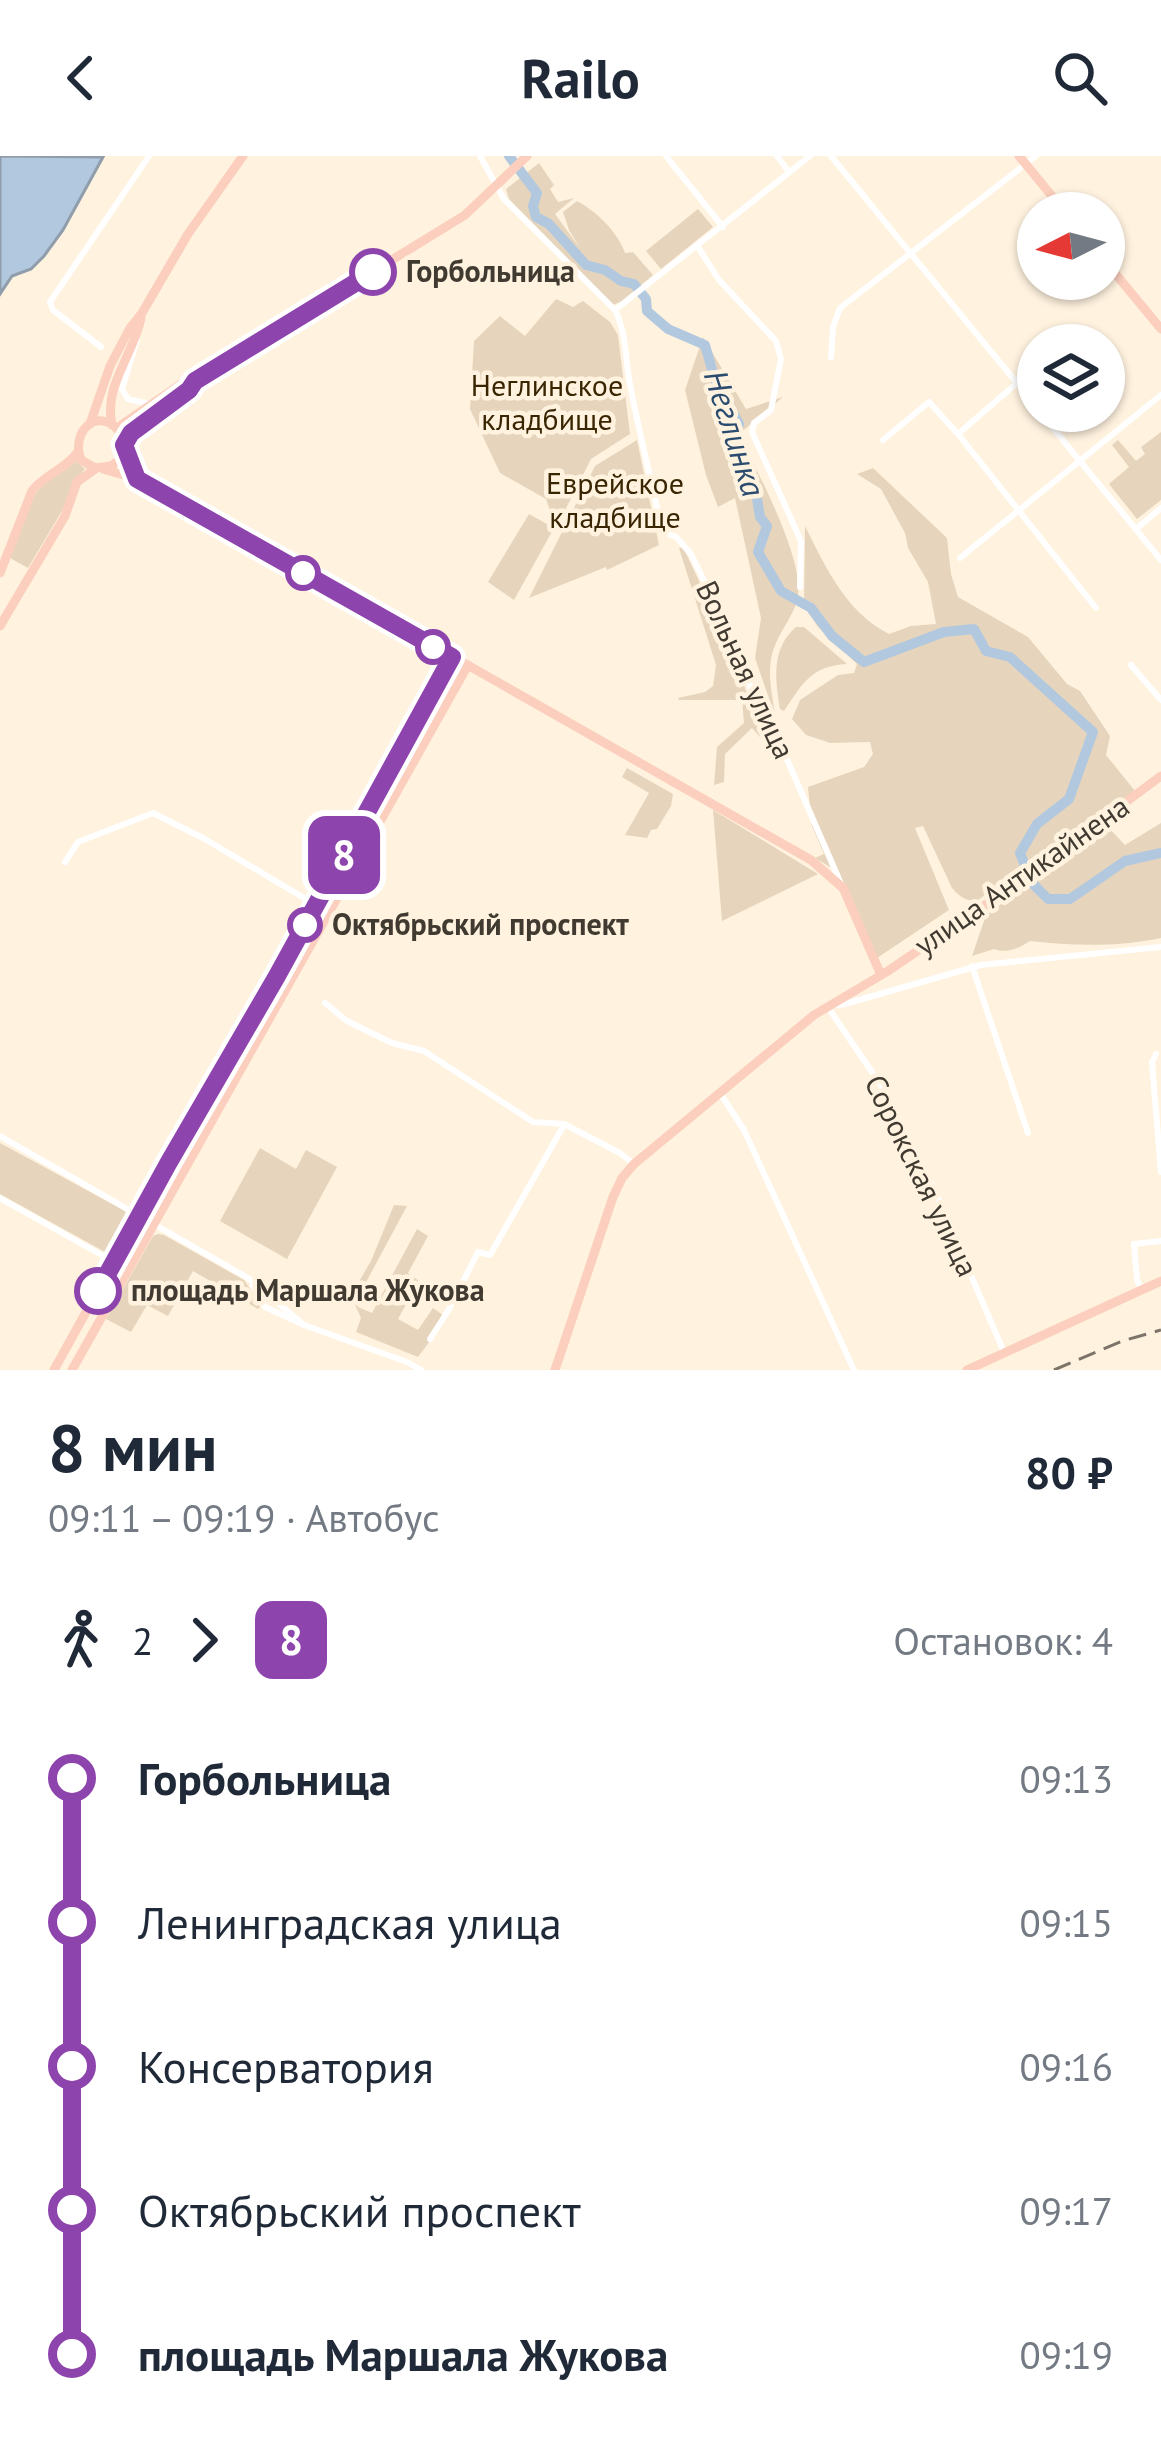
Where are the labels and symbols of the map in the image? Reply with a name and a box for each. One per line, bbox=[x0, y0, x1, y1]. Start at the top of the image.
north arrow bbox=[1017, 192, 1125, 300]
marker: Горбольница bbox=[351, 250, 395, 294]
place label: Горбольница bbox=[406, 251, 575, 290]
water label: Неглинка bbox=[695, 364, 776, 502]
park label: Неглинское кладбище bbox=[471, 365, 623, 438]
park label: Еврейское кладбище bbox=[546, 463, 684, 536]
unlabelled marker bbox=[287, 557, 319, 589]
street label: Вольная улица bbox=[688, 574, 805, 765]
unlabelled marker bbox=[417, 631, 449, 663]
street label: улица Антикайнена bbox=[906, 786, 1136, 963]
line badge: 8 bbox=[305, 816, 383, 894]
place label: Октябрьский проспект bbox=[332, 904, 629, 943]
marker: Октябрьский проспект bbox=[289, 909, 321, 941]
street label: Сорокская улица bbox=[857, 1068, 988, 1283]
marker: площадь Маршала Жукова bbox=[76, 1269, 120, 1313]
place label: площадь Маршала Жукова bbox=[131, 1270, 485, 1309]

